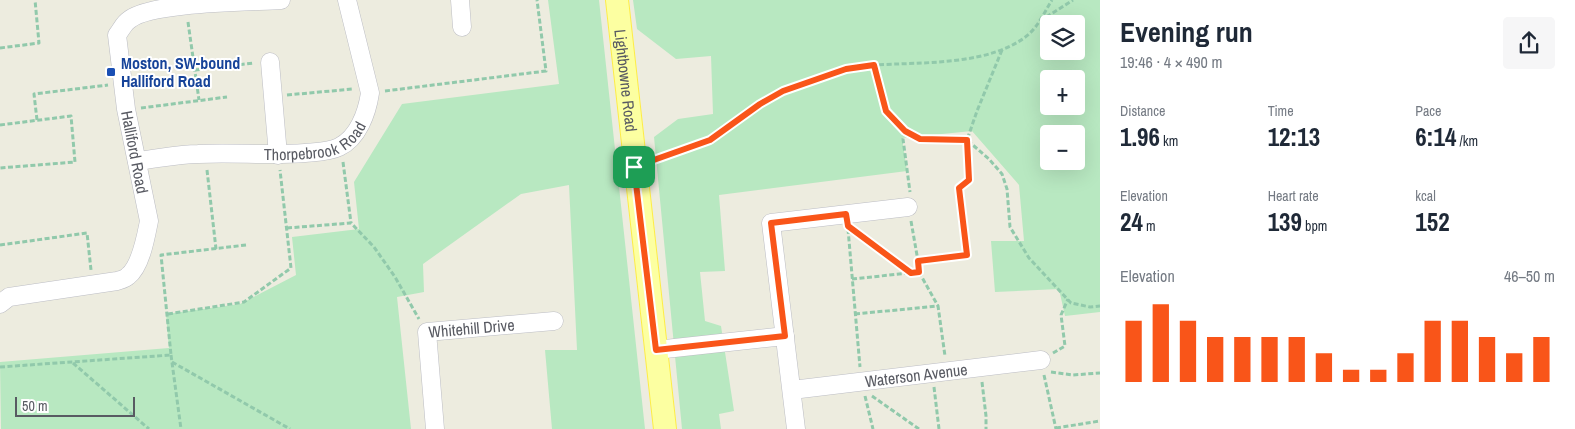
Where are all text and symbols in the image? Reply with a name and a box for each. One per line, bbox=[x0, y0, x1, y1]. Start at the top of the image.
text: Evening run bbox=[1120, 13, 1253, 51]
map controls bbox=[1040, 15, 1085, 170]
button: layers bbox=[1040, 15, 1085, 60]
button: share bbox=[1503, 17, 1555, 69]
street label: Lightbowne Road bbox=[609, 28, 643, 133]
text: 19:46 · 4 × 490 m bbox=[1120, 51, 1223, 73]
place label: Moston, SW-bound Halliford Road bbox=[121, 52, 240, 92]
marker: Moston, SW-bound Halliford Road bbox=[105, 66, 117, 78]
button: + bbox=[1040, 70, 1085, 115]
text: Distance bbox=[1120, 102, 1165, 120]
text: Time bbox=[1268, 102, 1294, 120]
text: Pace bbox=[1415, 102, 1442, 120]
street label: Halliford Road bbox=[116, 109, 154, 195]
street label: Thorpebrook Road bbox=[264, 118, 371, 165]
text: 1.96 bbox=[1120, 120, 1160, 154]
text: 12:13 bbox=[1268, 120, 1320, 154]
text: 6:14 bbox=[1415, 120, 1456, 154]
button: − bbox=[1040, 125, 1085, 170]
text: km bbox=[1160, 132, 1178, 150]
text: /km bbox=[1456, 132, 1478, 150]
pin bbox=[613, 146, 655, 188]
icon: arrive bbox=[620, 153, 648, 181]
text: Elevation bbox=[1120, 187, 1168, 205]
text: Heart rate bbox=[1268, 187, 1319, 205]
text: kcal bbox=[1415, 187, 1436, 205]
text: 24 bbox=[1120, 205, 1143, 239]
text: 139 bbox=[1268, 205, 1302, 239]
text: 152 bbox=[1415, 205, 1450, 239]
text: m bbox=[1143, 217, 1156, 235]
text: bpm bbox=[1302, 217, 1327, 235]
text: Elevation bbox=[1120, 265, 1175, 287]
text: 46–50 m bbox=[1504, 265, 1555, 287]
street label: Whitehill Drive bbox=[428, 313, 515, 343]
street label: Waterson Avenue bbox=[864, 358, 969, 392]
scale bar bbox=[15, 394, 135, 417]
text: 50 m bbox=[22, 397, 48, 415]

